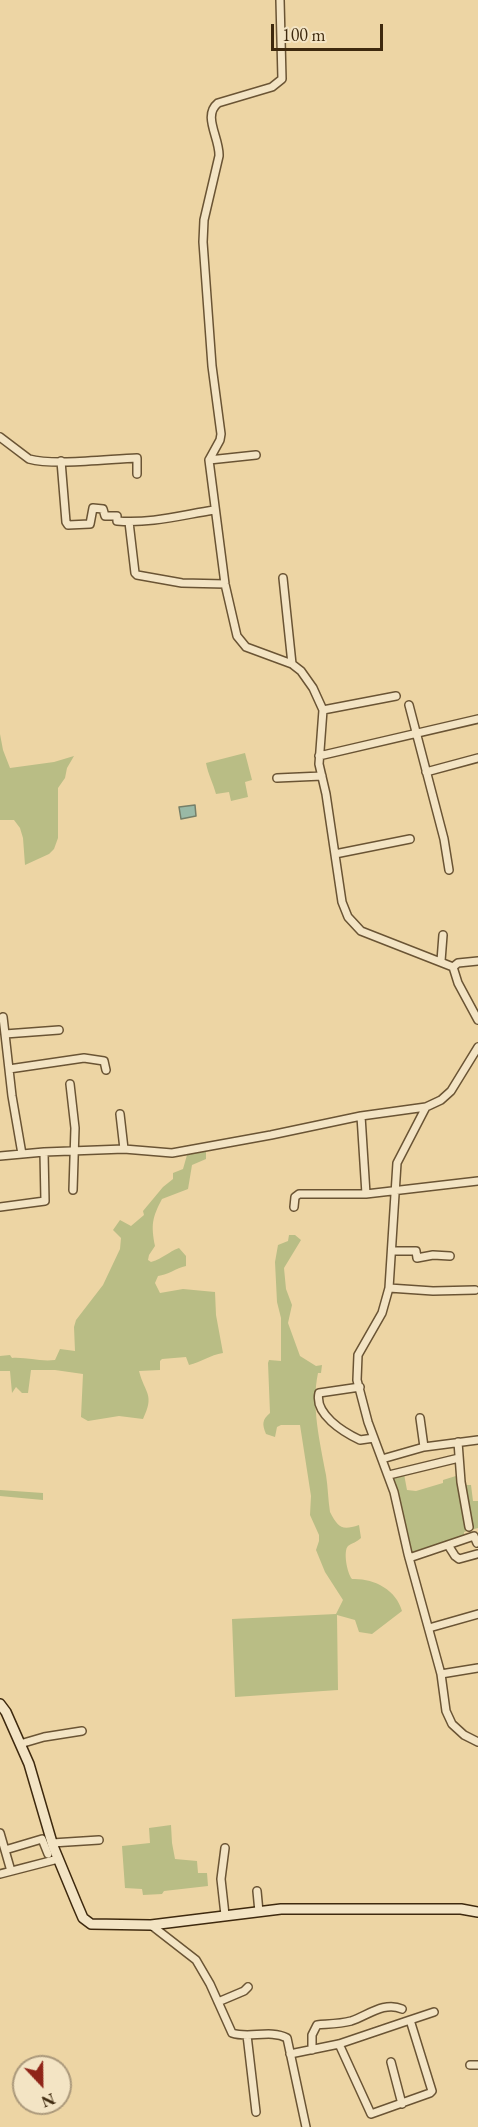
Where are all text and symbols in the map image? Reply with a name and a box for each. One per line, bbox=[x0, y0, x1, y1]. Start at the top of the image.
scale bar bbox=[274, 12, 386, 50]
text: 100 m bbox=[282, 23, 326, 46]
north arrow bbox=[12, 2055, 72, 2115]
text: N bbox=[38, 2088, 58, 2112]

